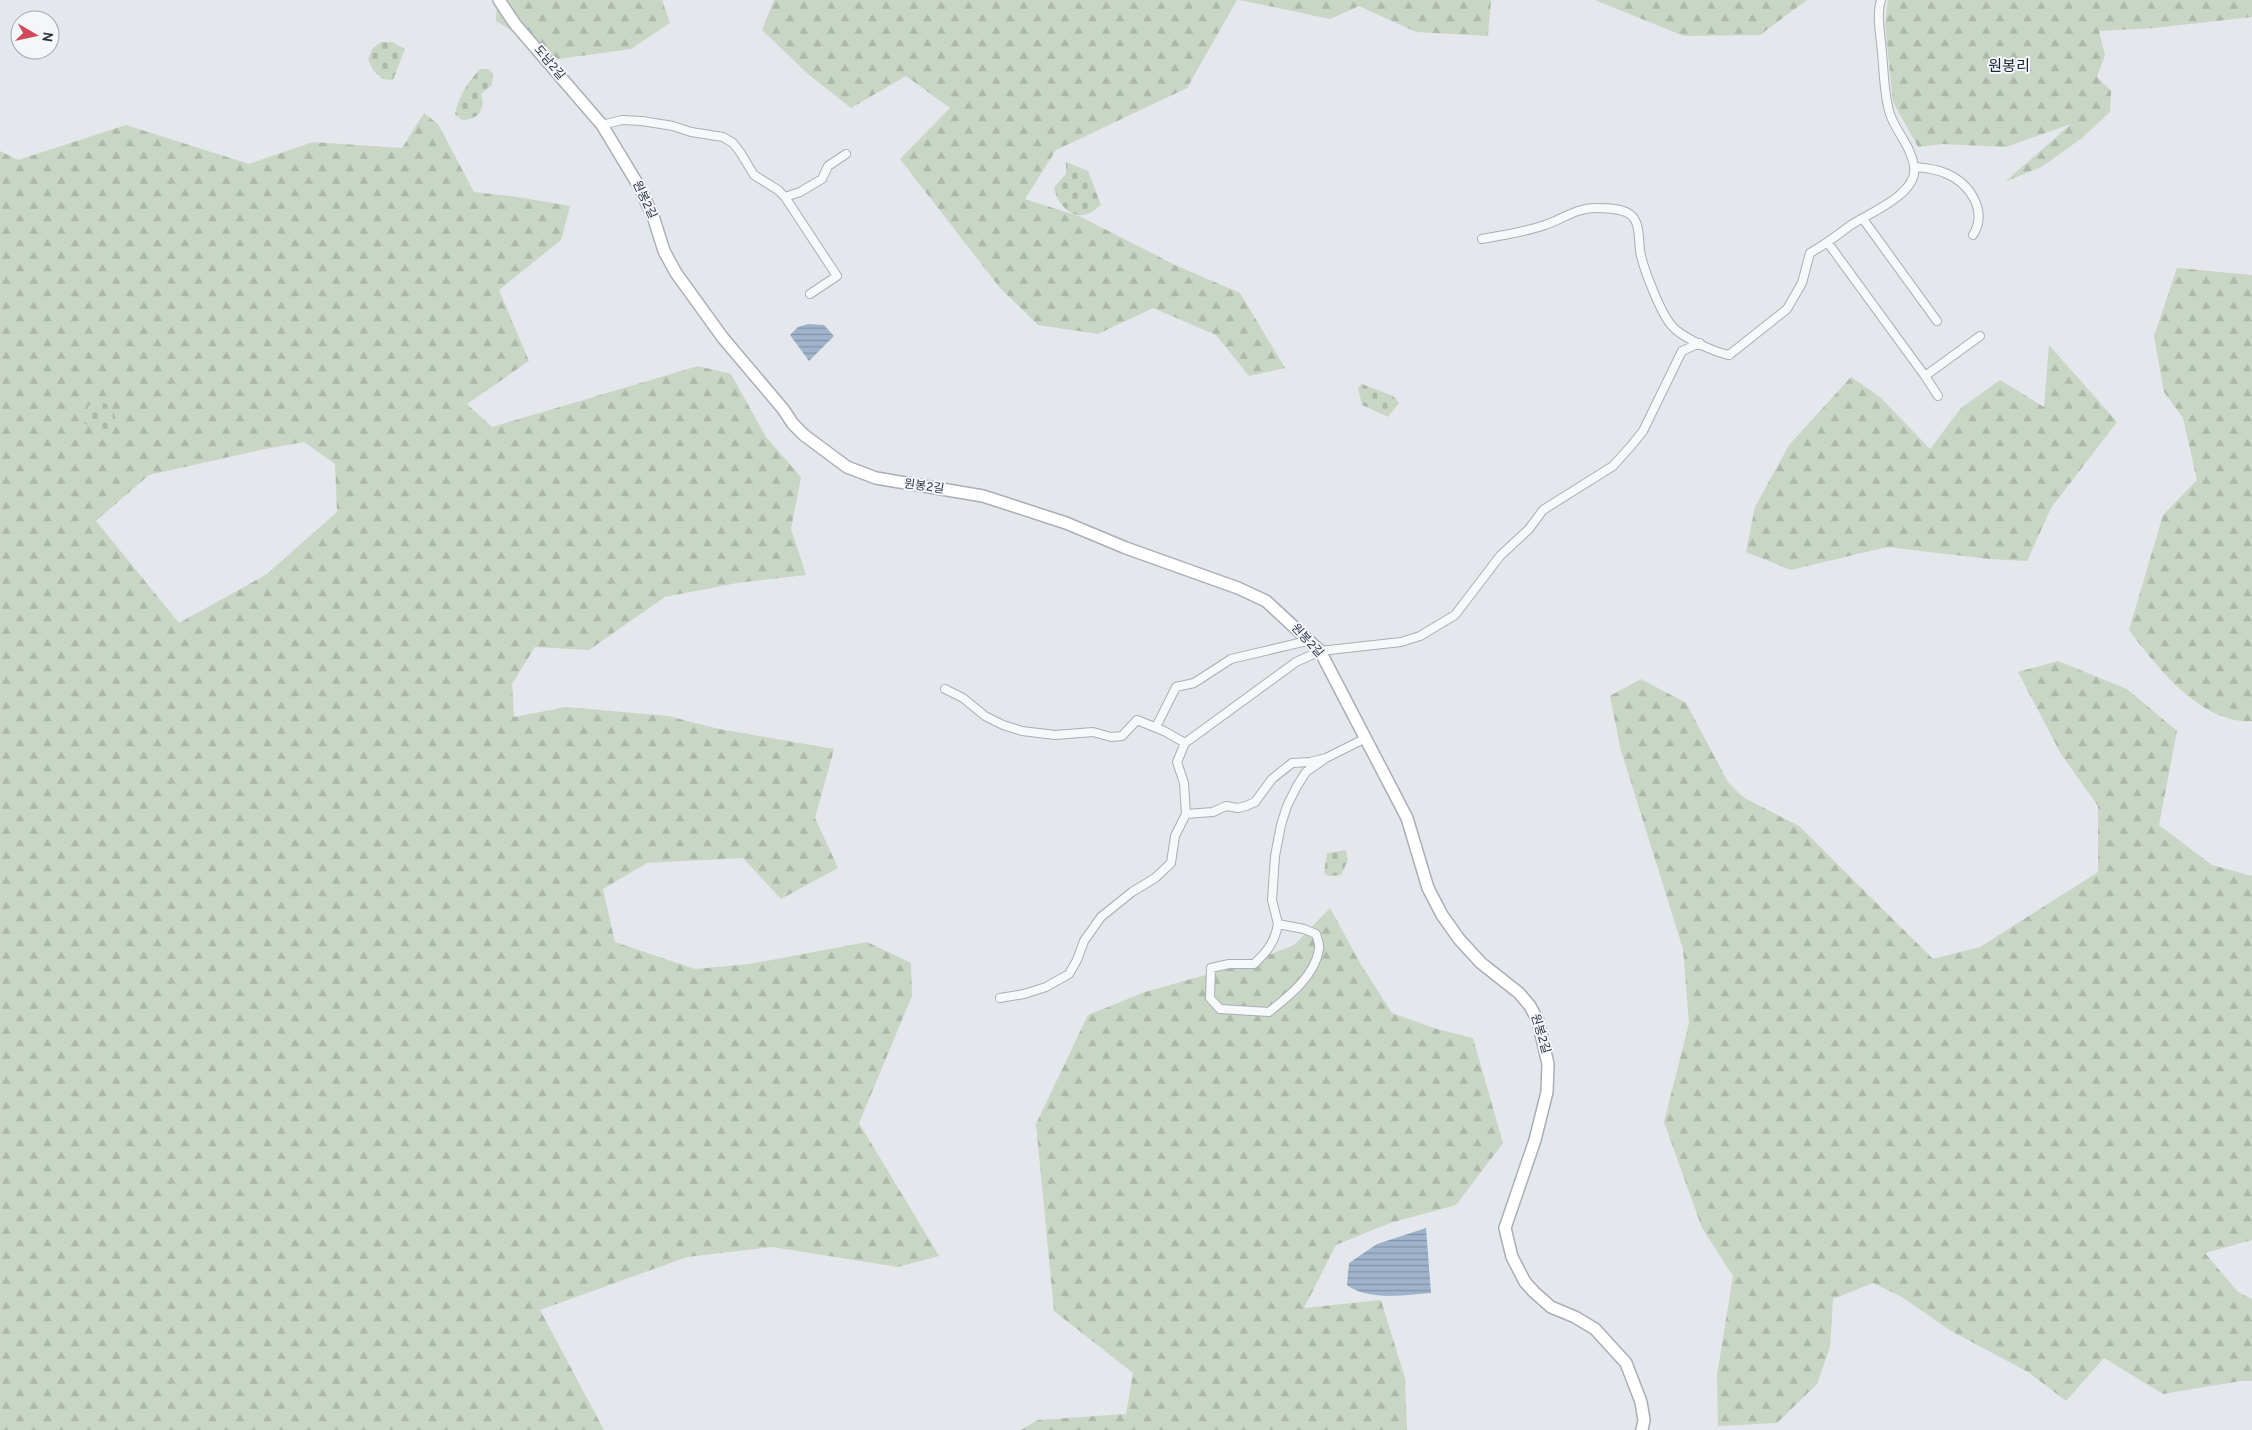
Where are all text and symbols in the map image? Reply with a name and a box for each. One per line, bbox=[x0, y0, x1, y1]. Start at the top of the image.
north arrow bbox=[10, 10, 60, 60]
text: N bbox=[37, 30, 56, 43]
street label: 도남2길 bbox=[530, 42, 568, 84]
district label: 원봉리 bbox=[1988, 58, 2030, 77]
street label: 원봉2길 bbox=[628, 178, 660, 222]
street label: 원봉2길 bbox=[903, 476, 945, 498]
street label: 원봉2길 bbox=[1287, 621, 1327, 661]
street label: 원봉2길 bbox=[1526, 1012, 1554, 1056]

